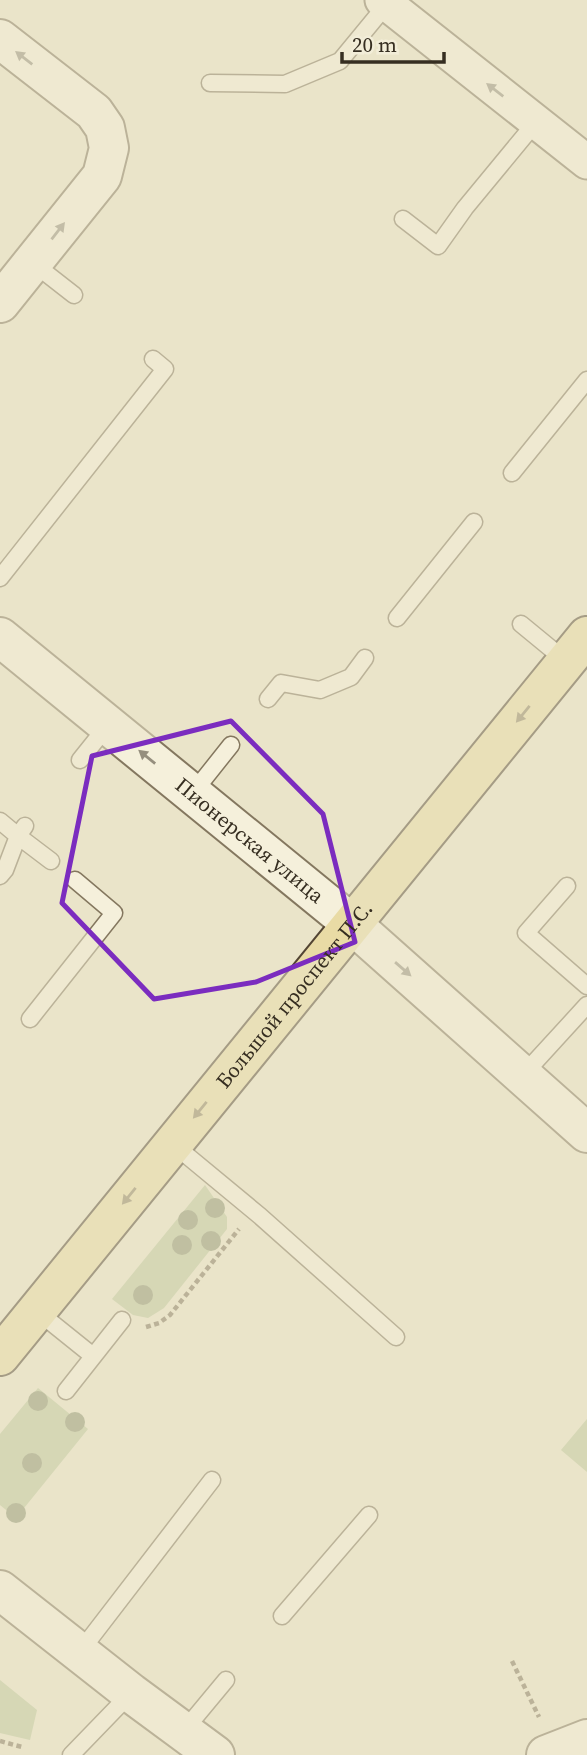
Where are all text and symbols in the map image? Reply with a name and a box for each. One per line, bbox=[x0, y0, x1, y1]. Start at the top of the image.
scale bar bbox=[342, 21, 444, 65]
text: 20 m bbox=[352, 30, 397, 59]
one-way arrow bbox=[15, 50, 33, 65]
one-way arrow bbox=[486, 82, 504, 97]
one-way arrow bbox=[51, 222, 66, 240]
one-way arrow bbox=[516, 706, 531, 723]
one-way arrow bbox=[139, 750, 156, 765]
street label: Пионерская улица bbox=[169, 771, 331, 910]
street label: Большой проспект П.С. bbox=[209, 895, 379, 1094]
one-way arrow bbox=[394, 961, 411, 977]
one-way arrow bbox=[193, 1101, 208, 1118]
one-way arrow bbox=[122, 1187, 137, 1205]

